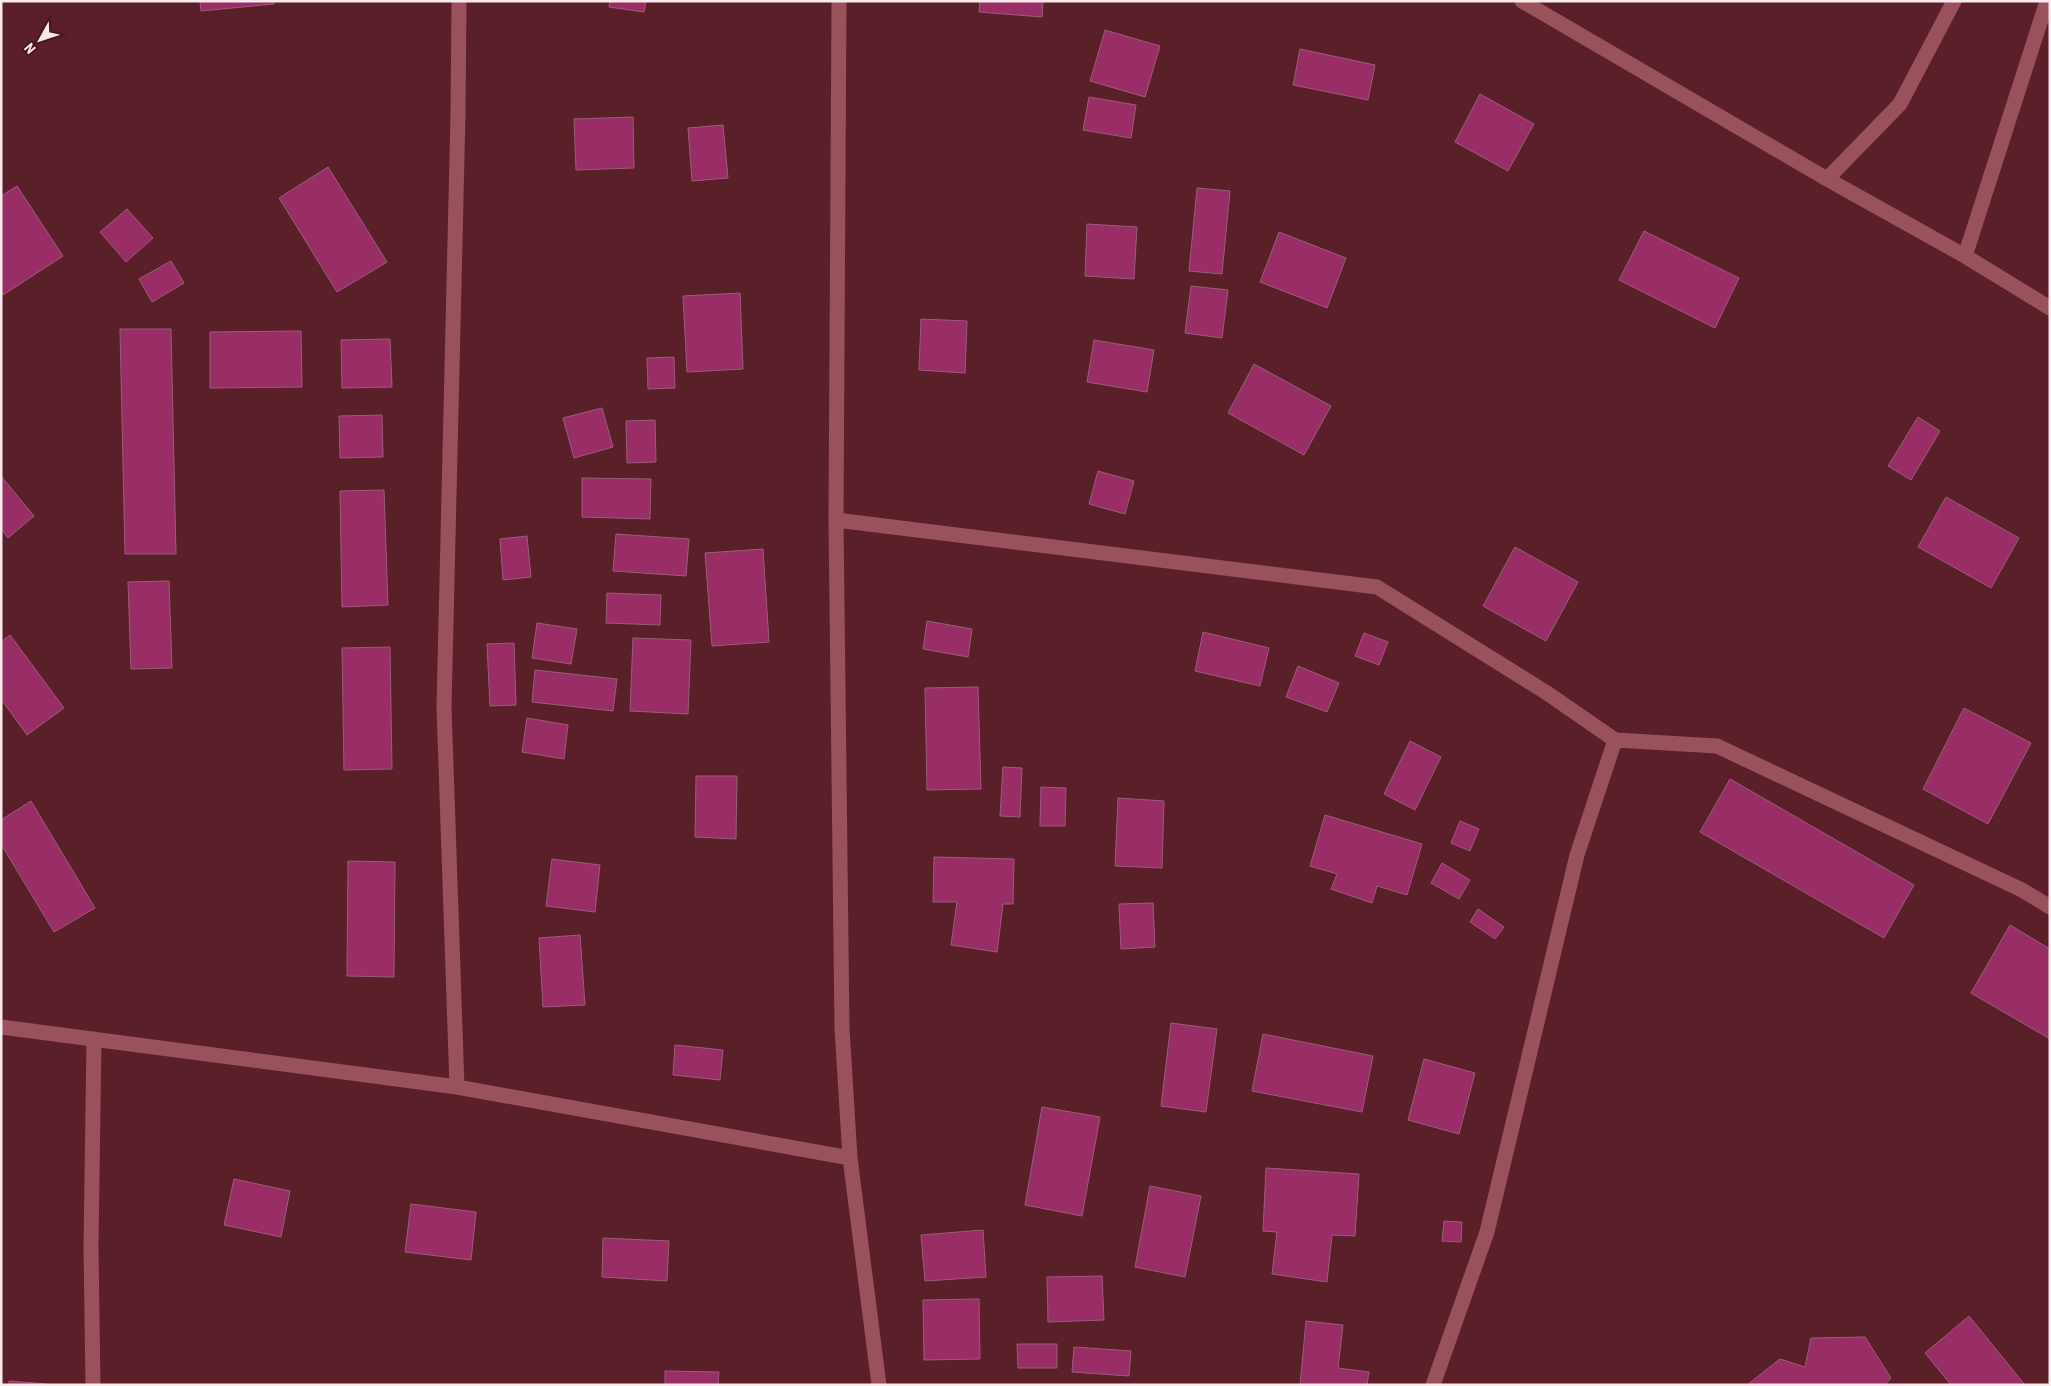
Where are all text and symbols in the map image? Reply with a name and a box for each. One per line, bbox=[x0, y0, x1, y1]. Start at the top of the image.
north arrow bbox=[15, 15, 65, 65]
text: N bbox=[21, 40, 39, 57]

